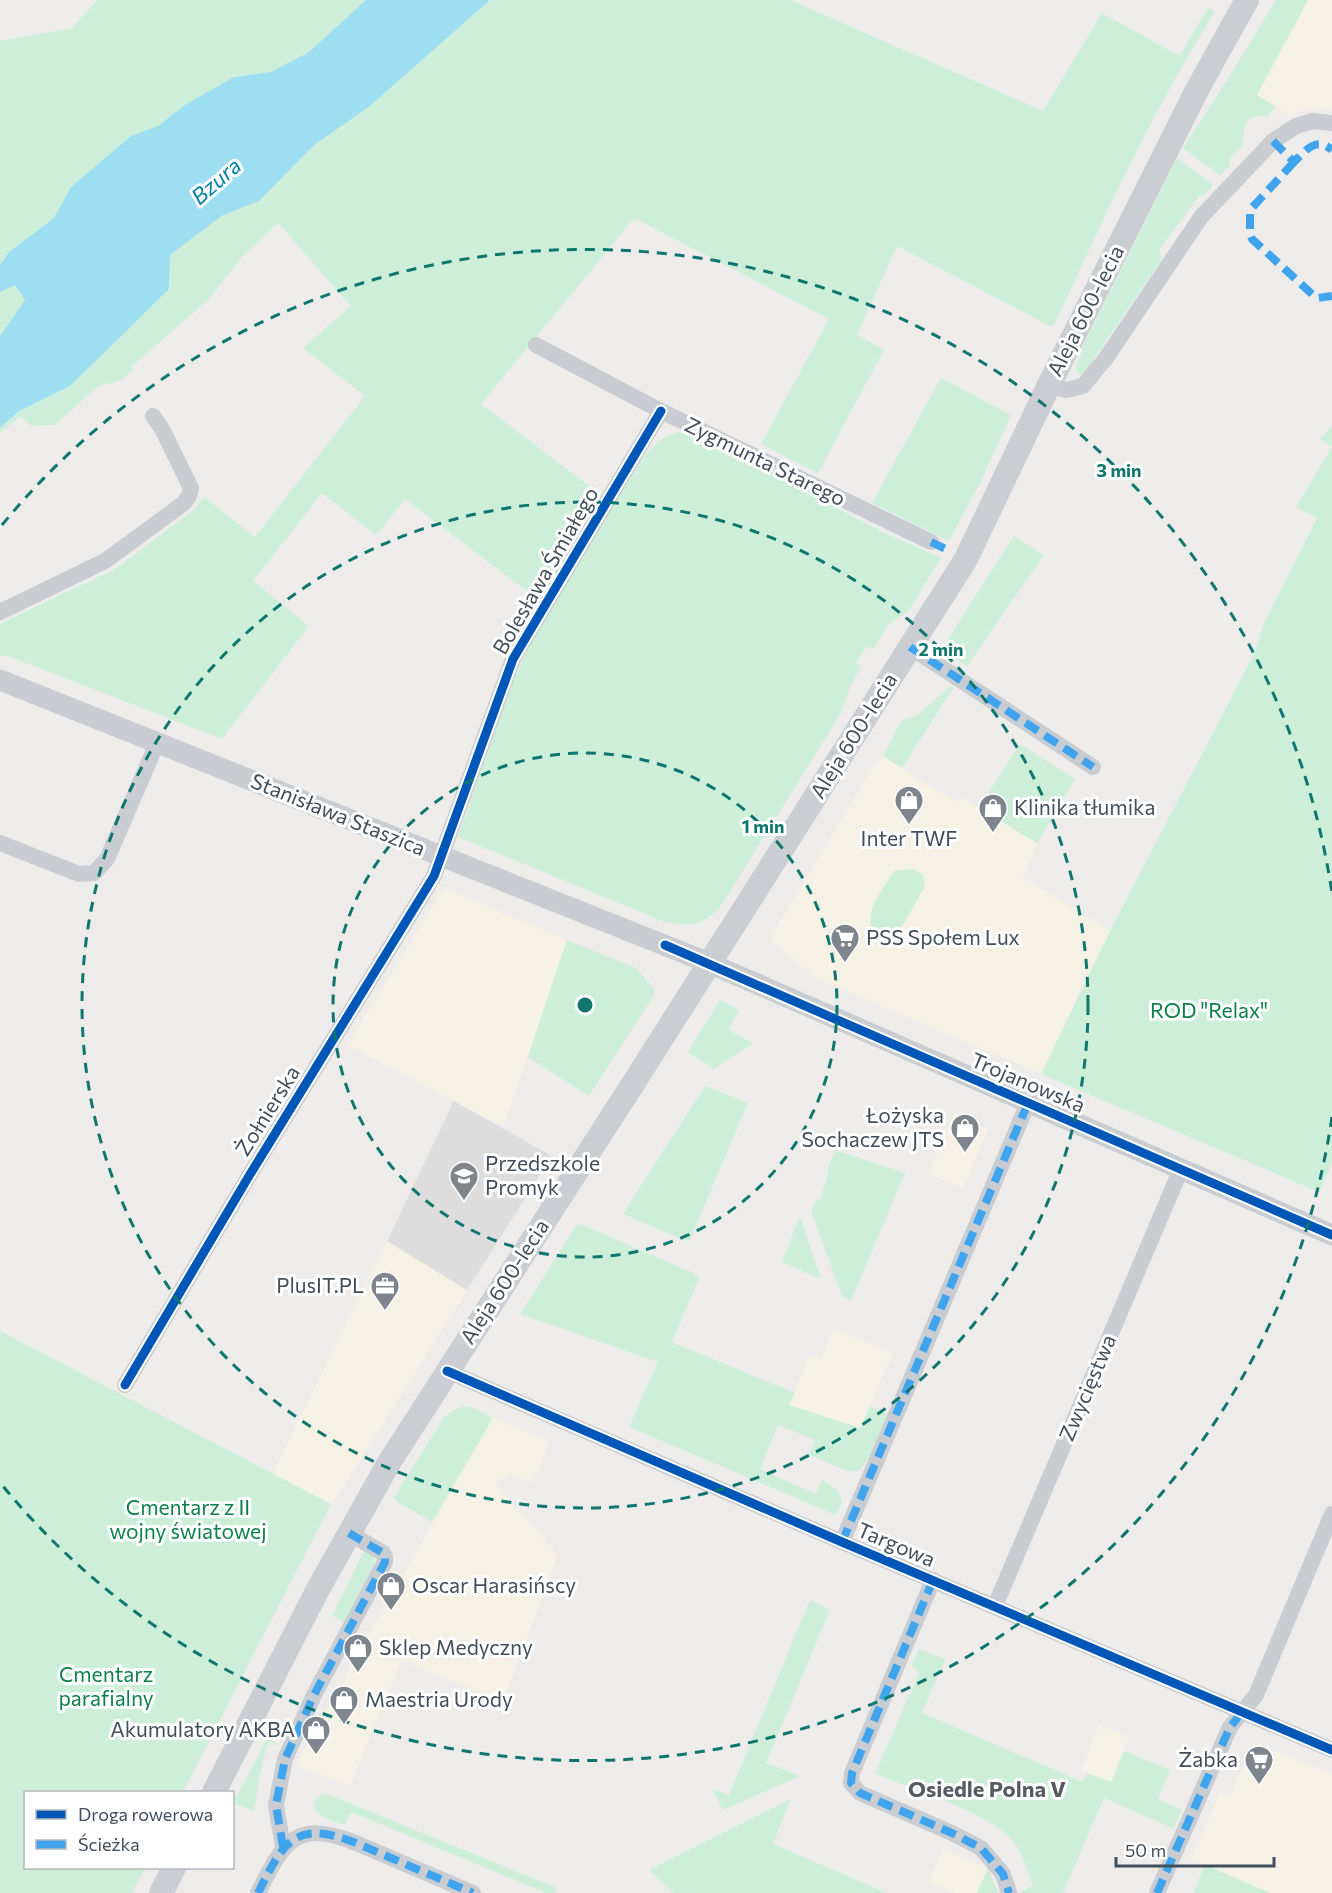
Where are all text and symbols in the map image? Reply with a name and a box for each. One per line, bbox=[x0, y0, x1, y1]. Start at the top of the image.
water label: Bzura bbox=[185, 152, 246, 210]
street label: Aleja 600-lecia bbox=[1041, 241, 1128, 380]
street label: Zygmunta Starego bbox=[681, 411, 850, 510]
text: 3 min bbox=[1096, 459, 1142, 481]
street label: Bolesława Śmiałego bbox=[487, 482, 603, 658]
text: 2 min bbox=[919, 638, 963, 660]
street label: Aleja 600-lecia bbox=[804, 668, 901, 803]
street label: Stanisława Staszica bbox=[248, 767, 429, 860]
shop icon: Inter TWF bbox=[893, 784, 925, 826]
shop icon: Klinika tłumika bbox=[977, 792, 1009, 834]
place label: Klinika tłumika bbox=[1014, 794, 1155, 819]
text: 1 min bbox=[742, 815, 784, 837]
place label: Inter TWF bbox=[861, 825, 957, 850]
supermarket icon: PSS Społem Lux bbox=[829, 922, 861, 964]
place label: PSS Społem Lux bbox=[866, 924, 1020, 949]
centre of rings bbox=[575, 995, 595, 1015]
park label: ROD "Relax" bbox=[1150, 997, 1268, 1022]
street label: Trojanowska bbox=[968, 1046, 1089, 1117]
street label: Żołnierska bbox=[229, 1061, 304, 1160]
place label: Łożyska Sochaczew JTS bbox=[801, 1102, 944, 1151]
shop icon: Łożyska Sochaczew JTS bbox=[949, 1112, 981, 1154]
place label: Przedszkole Promyk bbox=[485, 1150, 600, 1199]
school or university icon: Przedszkole Promyk bbox=[448, 1160, 480, 1202]
street label: Aleja 600-lecia bbox=[454, 1214, 553, 1348]
office icon: PlusIT.PL bbox=[369, 1270, 401, 1312]
place label: PlusIT.PL bbox=[276, 1272, 364, 1297]
street label: Zwycięstwa bbox=[1053, 1330, 1120, 1444]
park label: Cmentarz z II wojny światowej bbox=[109, 1494, 267, 1543]
street label: Targowa bbox=[854, 1516, 939, 1571]
shop icon: Oscar Harasińscy bbox=[375, 1570, 407, 1612]
place label: Oscar Harasińscy bbox=[412, 1572, 576, 1597]
shop icon: Sklep Medyczny bbox=[342, 1632, 374, 1674]
place label: Sklep Medyczny bbox=[379, 1634, 533, 1659]
park label: Cmentarz parafialny bbox=[58, 1661, 154, 1710]
shop icon: Maestria Urody bbox=[328, 1684, 360, 1726]
place label: Maestria Urody bbox=[365, 1686, 513, 1711]
shop icon: Akumulatory AKBA bbox=[300, 1714, 332, 1756]
place label: Akumulatory AKBA bbox=[110, 1716, 295, 1741]
supermarket icon: Żabka bbox=[1243, 1744, 1275, 1786]
place label: Żabka bbox=[1178, 1746, 1238, 1771]
district label: Osiedle Polna V bbox=[908, 1775, 1066, 1802]
legend bbox=[24, 1791, 234, 1869]
text: Droga rowerowa bbox=[78, 1803, 213, 1825]
scale bar bbox=[1116, 1830, 1274, 1868]
text: Ścieżka bbox=[78, 1833, 140, 1855]
text: 50 m bbox=[1125, 1839, 1166, 1861]

